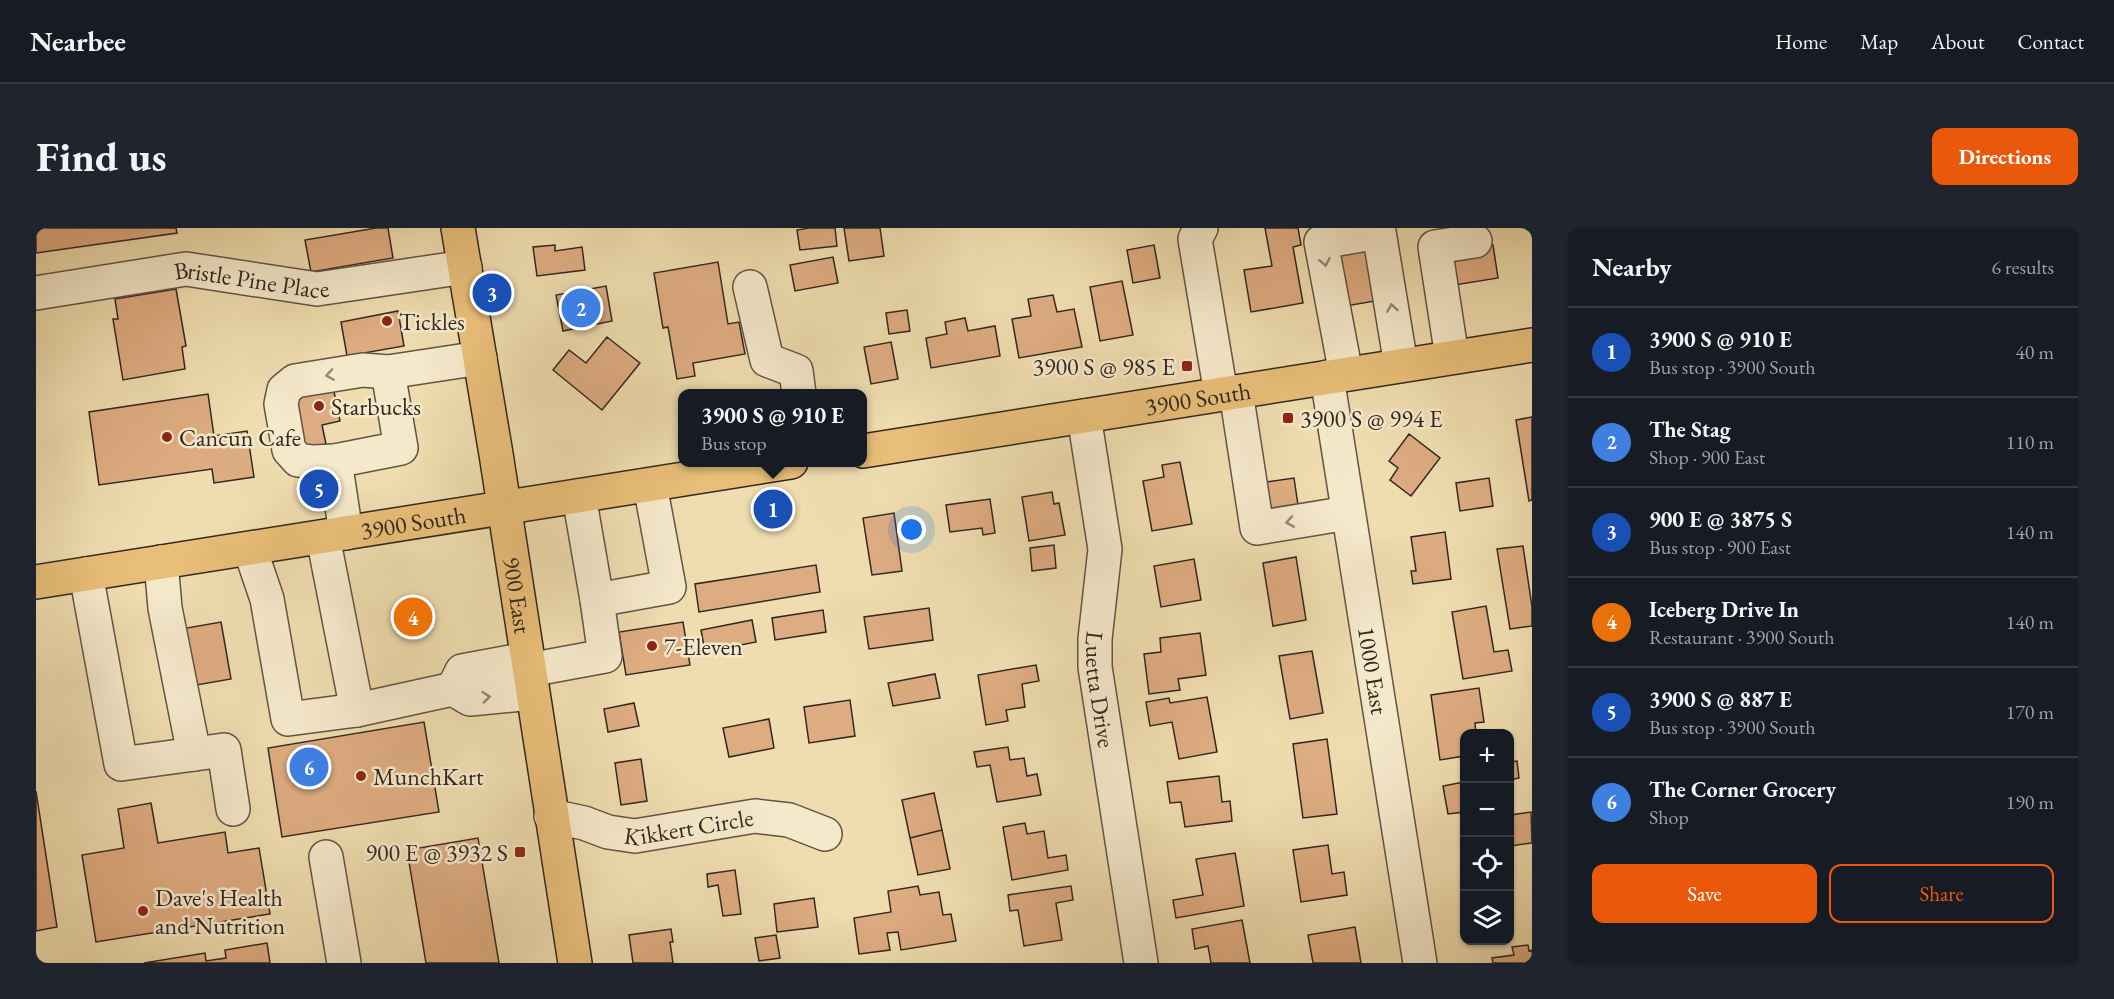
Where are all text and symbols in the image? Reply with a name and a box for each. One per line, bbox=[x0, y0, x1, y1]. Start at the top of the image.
text: Nearbee bbox=[30, 23, 126, 59]
text: Home bbox=[1775, 28, 1827, 55]
text: Map bbox=[1860, 28, 1898, 55]
text: About bbox=[1931, 28, 1984, 55]
text: Contact bbox=[2017, 28, 2084, 55]
button: Directions bbox=[1932, 128, 2078, 185]
text: Find us bbox=[36, 129, 167, 184]
text: Nearby bbox=[1592, 250, 1672, 284]
street label: Bristle Pine Place bbox=[172, 253, 331, 305]
text: 6 results bbox=[1991, 254, 2054, 280]
one-way arrow bbox=[1318, 257, 1331, 267]
pin: 3 bbox=[472, 270, 512, 316]
pin: 2 bbox=[562, 286, 600, 331]
one-way arrow bbox=[1386, 303, 1398, 312]
place label: Tickles bbox=[399, 306, 465, 337]
marker: Tickles bbox=[380, 314, 394, 328]
text: 3900 S @ 910 E bbox=[1649, 325, 1792, 354]
text: 1 bbox=[1606, 339, 1617, 365]
text: 40 m bbox=[2015, 339, 2054, 365]
place label: 3900 S @ 985 E bbox=[1032, 351, 1175, 382]
text: Bus stop · 3900 South bbox=[1649, 354, 1815, 380]
marker: 3900 S @ 985 E bbox=[1180, 359, 1194, 373]
one-way arrow bbox=[325, 368, 335, 381]
street label: 3900 South bbox=[1143, 374, 1253, 422]
popup bbox=[678, 389, 867, 467]
place label: Starbucks bbox=[331, 391, 421, 422]
marker: Starbucks bbox=[312, 399, 326, 413]
text: 3900 S @ 910 E bbox=[701, 401, 844, 430]
place label: 3900 S @ 994 E bbox=[1300, 403, 1443, 434]
marker: 3900 S @ 994 E bbox=[1281, 411, 1295, 425]
text: The Stag bbox=[1649, 415, 1731, 444]
place label: Cancun Cafe bbox=[179, 422, 301, 453]
text: 2 bbox=[1606, 429, 1617, 455]
text: 110 m bbox=[2006, 429, 2054, 455]
marker: Cancun Cafe bbox=[160, 430, 174, 444]
text: Bus stop bbox=[701, 430, 767, 456]
text: Shop · 900 East bbox=[1649, 444, 1765, 470]
pin: 5 bbox=[300, 466, 338, 512]
pin: 1 bbox=[754, 486, 792, 532]
street label: 3900 South bbox=[358, 498, 468, 546]
text: 900 E @ 3875 S bbox=[1649, 505, 1792, 534]
your location bbox=[897, 515, 926, 544]
one-way arrow bbox=[1286, 515, 1296, 528]
text: 3 bbox=[1606, 519, 1617, 545]
text: 140 m bbox=[2006, 519, 2054, 545]
text: Bus stop · 900 East bbox=[1649, 534, 1791, 560]
street label: 900 East bbox=[497, 555, 539, 636]
pin: 4 bbox=[394, 594, 433, 640]
text: Iceberg Drive In bbox=[1649, 595, 1799, 624]
text: 4 bbox=[1606, 609, 1617, 635]
text: 140 m bbox=[2006, 609, 2054, 635]
street label: 1000 East bbox=[1351, 624, 1396, 717]
text: Restaurant · 3900 South bbox=[1649, 624, 1835, 650]
street label: Luetta Drive bbox=[1079, 630, 1123, 750]
place label: 7-Eleven bbox=[664, 631, 743, 662]
marker: 7-Eleven bbox=[645, 639, 659, 653]
text: 3900 S @ 887 E bbox=[1649, 685, 1792, 714]
one-way arrow bbox=[481, 691, 490, 704]
text: 5 bbox=[1606, 699, 1617, 725]
text: 170 m bbox=[2006, 699, 2054, 725]
text: Bus stop · 3900 South bbox=[1649, 714, 1815, 740]
map controls bbox=[1460, 729, 1514, 945]
button: + bbox=[1460, 729, 1514, 783]
pin: 6 bbox=[290, 744, 328, 790]
place label: MunchKart bbox=[373, 761, 484, 792]
marker: MunchKart bbox=[354, 769, 368, 783]
text: The Corner Grocery bbox=[1649, 775, 1836, 804]
button: − bbox=[1460, 783, 1514, 837]
text: 6 bbox=[1606, 789, 1617, 815]
text: 190 m bbox=[2006, 789, 2054, 815]
street label: Kikkert Circle bbox=[622, 801, 755, 852]
text: Shop bbox=[1649, 804, 1689, 830]
place label: 900 E @ 3932 S bbox=[365, 837, 508, 868]
button: locate bbox=[1460, 837, 1514, 891]
marker: 900 E @ 3932 S bbox=[513, 845, 527, 859]
button: Save bbox=[1592, 864, 1817, 923]
button: Share bbox=[1829, 864, 2054, 923]
place label: Dave's Health and Nutrition bbox=[155, 882, 286, 941]
button: layers bbox=[1460, 891, 1514, 945]
marker: Dave's Health and Nutrition bbox=[136, 904, 150, 918]

